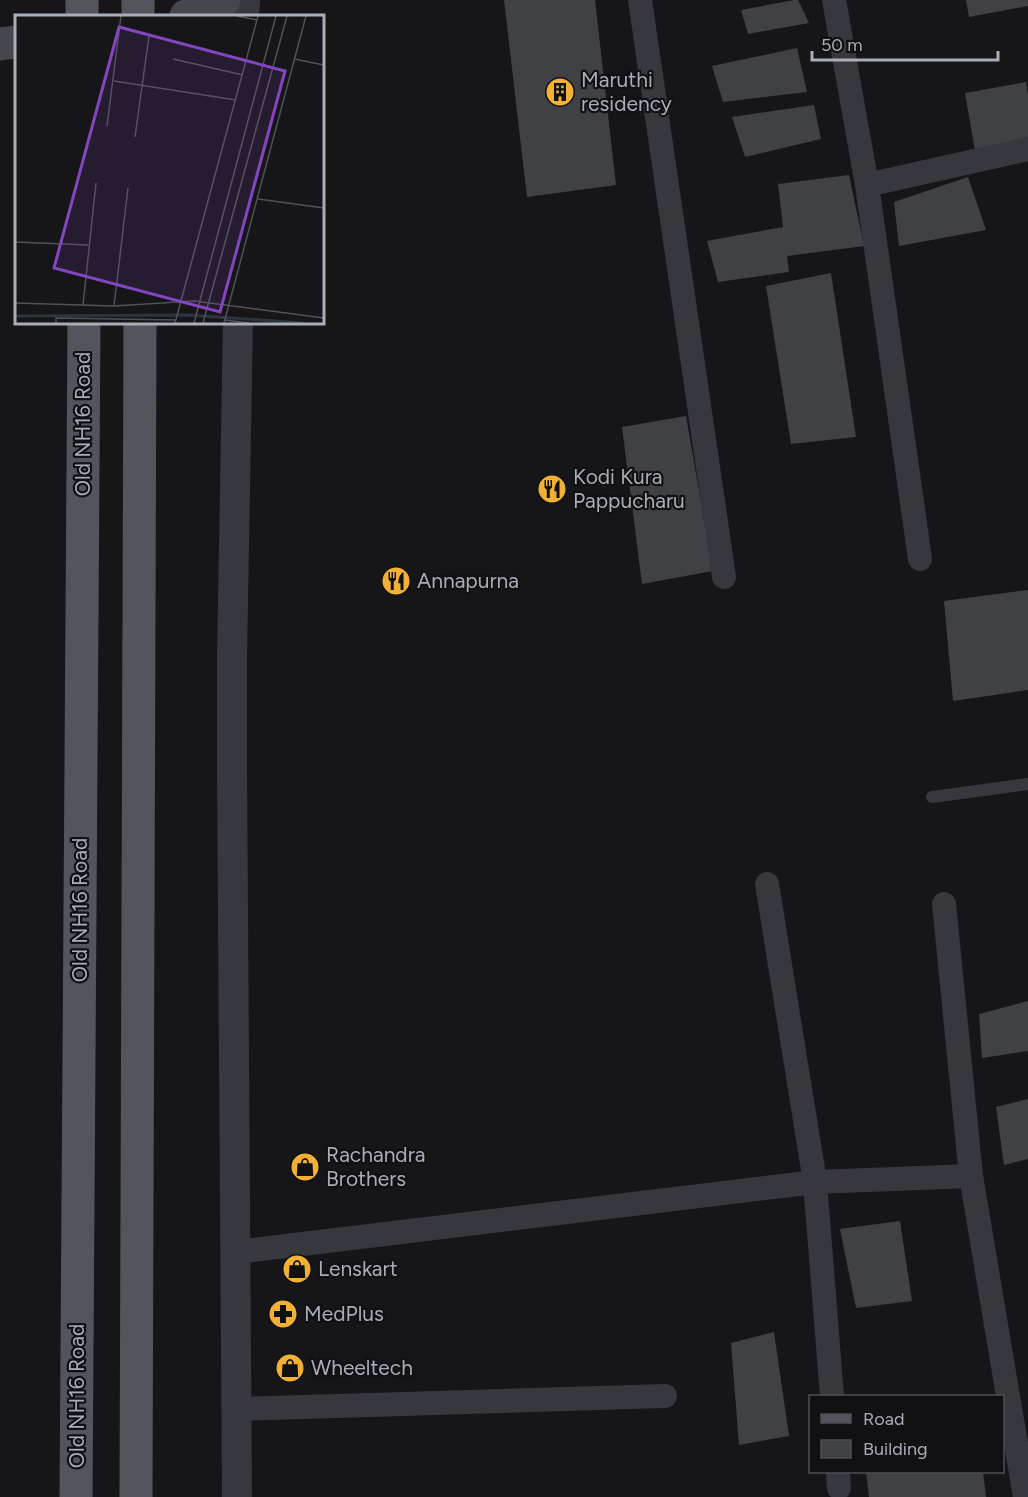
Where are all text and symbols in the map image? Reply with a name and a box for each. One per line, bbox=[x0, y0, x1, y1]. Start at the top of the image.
inset map bbox=[15, 15, 324, 324]
scale bar bbox=[812, 24, 998, 62]
text: 50 m bbox=[821, 34, 863, 56]
place label: Maruthi residency bbox=[581, 67, 672, 116]
building icon: Maruthi residency bbox=[544, 76, 576, 108]
street label: Old NH16 Road bbox=[70, 352, 95, 496]
place label: Kodi Kura Pappucharu bbox=[573, 464, 685, 513]
restaurant icon: Kodi Kura Pappucharu bbox=[536, 473, 568, 505]
restaurant icon: Annapurna bbox=[380, 565, 412, 597]
place label: Annapurna bbox=[417, 568, 519, 593]
street label: Old NH16 Road bbox=[67, 838, 92, 982]
place label: Rachandra Brothers bbox=[326, 1142, 425, 1191]
shop icon: Rachandra Brothers bbox=[289, 1151, 321, 1183]
shop icon: Lenskart bbox=[281, 1253, 313, 1285]
place label: Lenskart bbox=[318, 1256, 398, 1281]
pharmacy icon: MedPlus bbox=[267, 1298, 299, 1330]
place label: MedPlus bbox=[304, 1301, 384, 1326]
street label: Old NH16 Road bbox=[64, 1324, 89, 1468]
shop icon: Wheeltech bbox=[274, 1352, 306, 1384]
place label: Wheeltech bbox=[311, 1355, 413, 1380]
legend bbox=[809, 1395, 1004, 1473]
text: Road bbox=[863, 1408, 904, 1430]
text: Building bbox=[863, 1438, 928, 1460]

